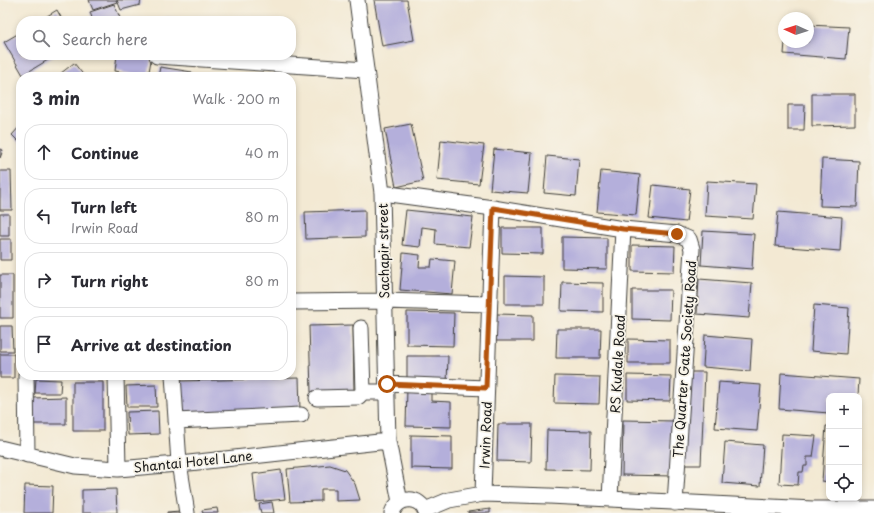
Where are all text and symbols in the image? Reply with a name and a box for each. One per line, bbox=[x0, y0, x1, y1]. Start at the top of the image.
north arrow bbox=[778, 12, 814, 48]
search box bbox=[16, 16, 296, 60]
icon: search bbox=[30, 27, 52, 49]
text: Search here bbox=[62, 27, 148, 50]
text: 3 min bbox=[32, 85, 80, 111]
text: Walk · 200 m bbox=[192, 89, 280, 108]
icon: ahead bbox=[33, 141, 55, 163]
text: Continue bbox=[71, 141, 139, 164]
text: 40 m bbox=[245, 143, 279, 162]
text: Turn left bbox=[71, 195, 137, 218]
street label: Sachapir street bbox=[373, 203, 393, 299]
icon: left bbox=[33, 205, 55, 227]
text: 80 m bbox=[245, 207, 279, 226]
text: Irwin Road bbox=[71, 218, 138, 237]
route end bbox=[668, 225, 686, 243]
street label: The Quarter Gate Society Road bbox=[668, 260, 700, 458]
icon: right bbox=[33, 269, 55, 291]
text: Turn right bbox=[71, 269, 148, 292]
text: 80 m bbox=[245, 271, 279, 290]
street label: RS Kudale Road bbox=[605, 314, 629, 414]
icon: arrive bbox=[33, 333, 55, 355]
text: Arrive at destination bbox=[71, 333, 232, 356]
route start bbox=[378, 375, 396, 393]
map controls bbox=[826, 393, 862, 501]
button: + bbox=[826, 393, 862, 429]
street label: Irwin Road bbox=[474, 401, 496, 469]
button: − bbox=[826, 429, 862, 465]
street label: Shantai Hotel Lane bbox=[133, 445, 253, 477]
button: locate bbox=[826, 465, 862, 501]

